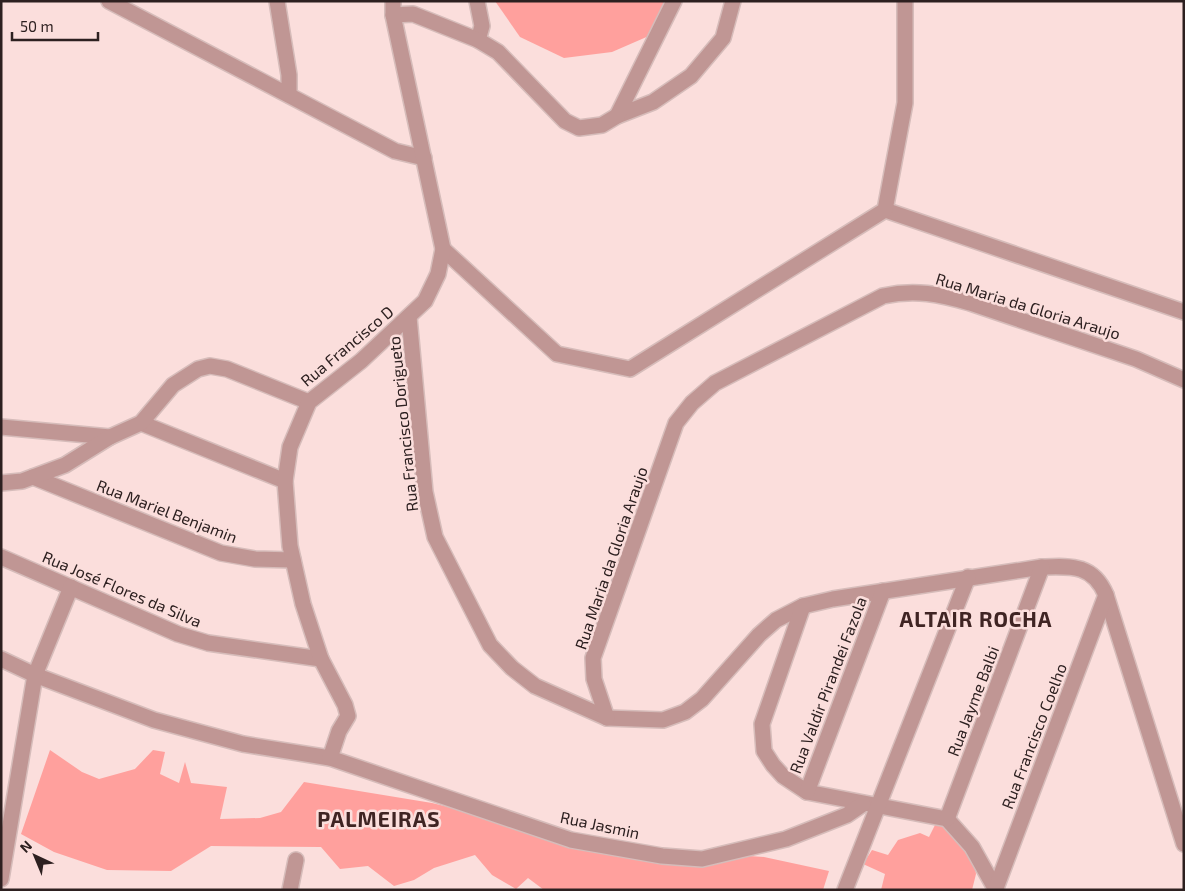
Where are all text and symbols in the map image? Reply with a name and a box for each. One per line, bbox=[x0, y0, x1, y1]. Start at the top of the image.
scale bar bbox=[12, 10, 99, 42]
text: 50 m bbox=[20, 17, 54, 35]
street label: Rua Maria da Gloria Araujo bbox=[933, 268, 1123, 344]
street label: Rua Francisco D bbox=[296, 301, 397, 390]
street label: Rua Francisco Dorigueto bbox=[384, 335, 421, 513]
street label: Rua Maria da Gloria Araujo bbox=[570, 464, 652, 652]
street label: Rua Mariel Benjamin bbox=[94, 475, 240, 547]
street label: Rua José Flores da Silva bbox=[40, 546, 205, 631]
street label: Rua Valdir Pirandei Fazola bbox=[785, 594, 870, 776]
district label: ALTAIR ROCHA bbox=[900, 606, 1052, 631]
street label: Rua Jayme Balbi bbox=[943, 643, 1002, 759]
street label: Rua Francisco Coelho bbox=[997, 660, 1070, 811]
district label: PALMEIRAS bbox=[317, 806, 441, 831]
street label: Rua Jasmin bbox=[559, 807, 642, 842]
north arrow bbox=[10, 831, 60, 881]
text: N bbox=[16, 837, 35, 856]

